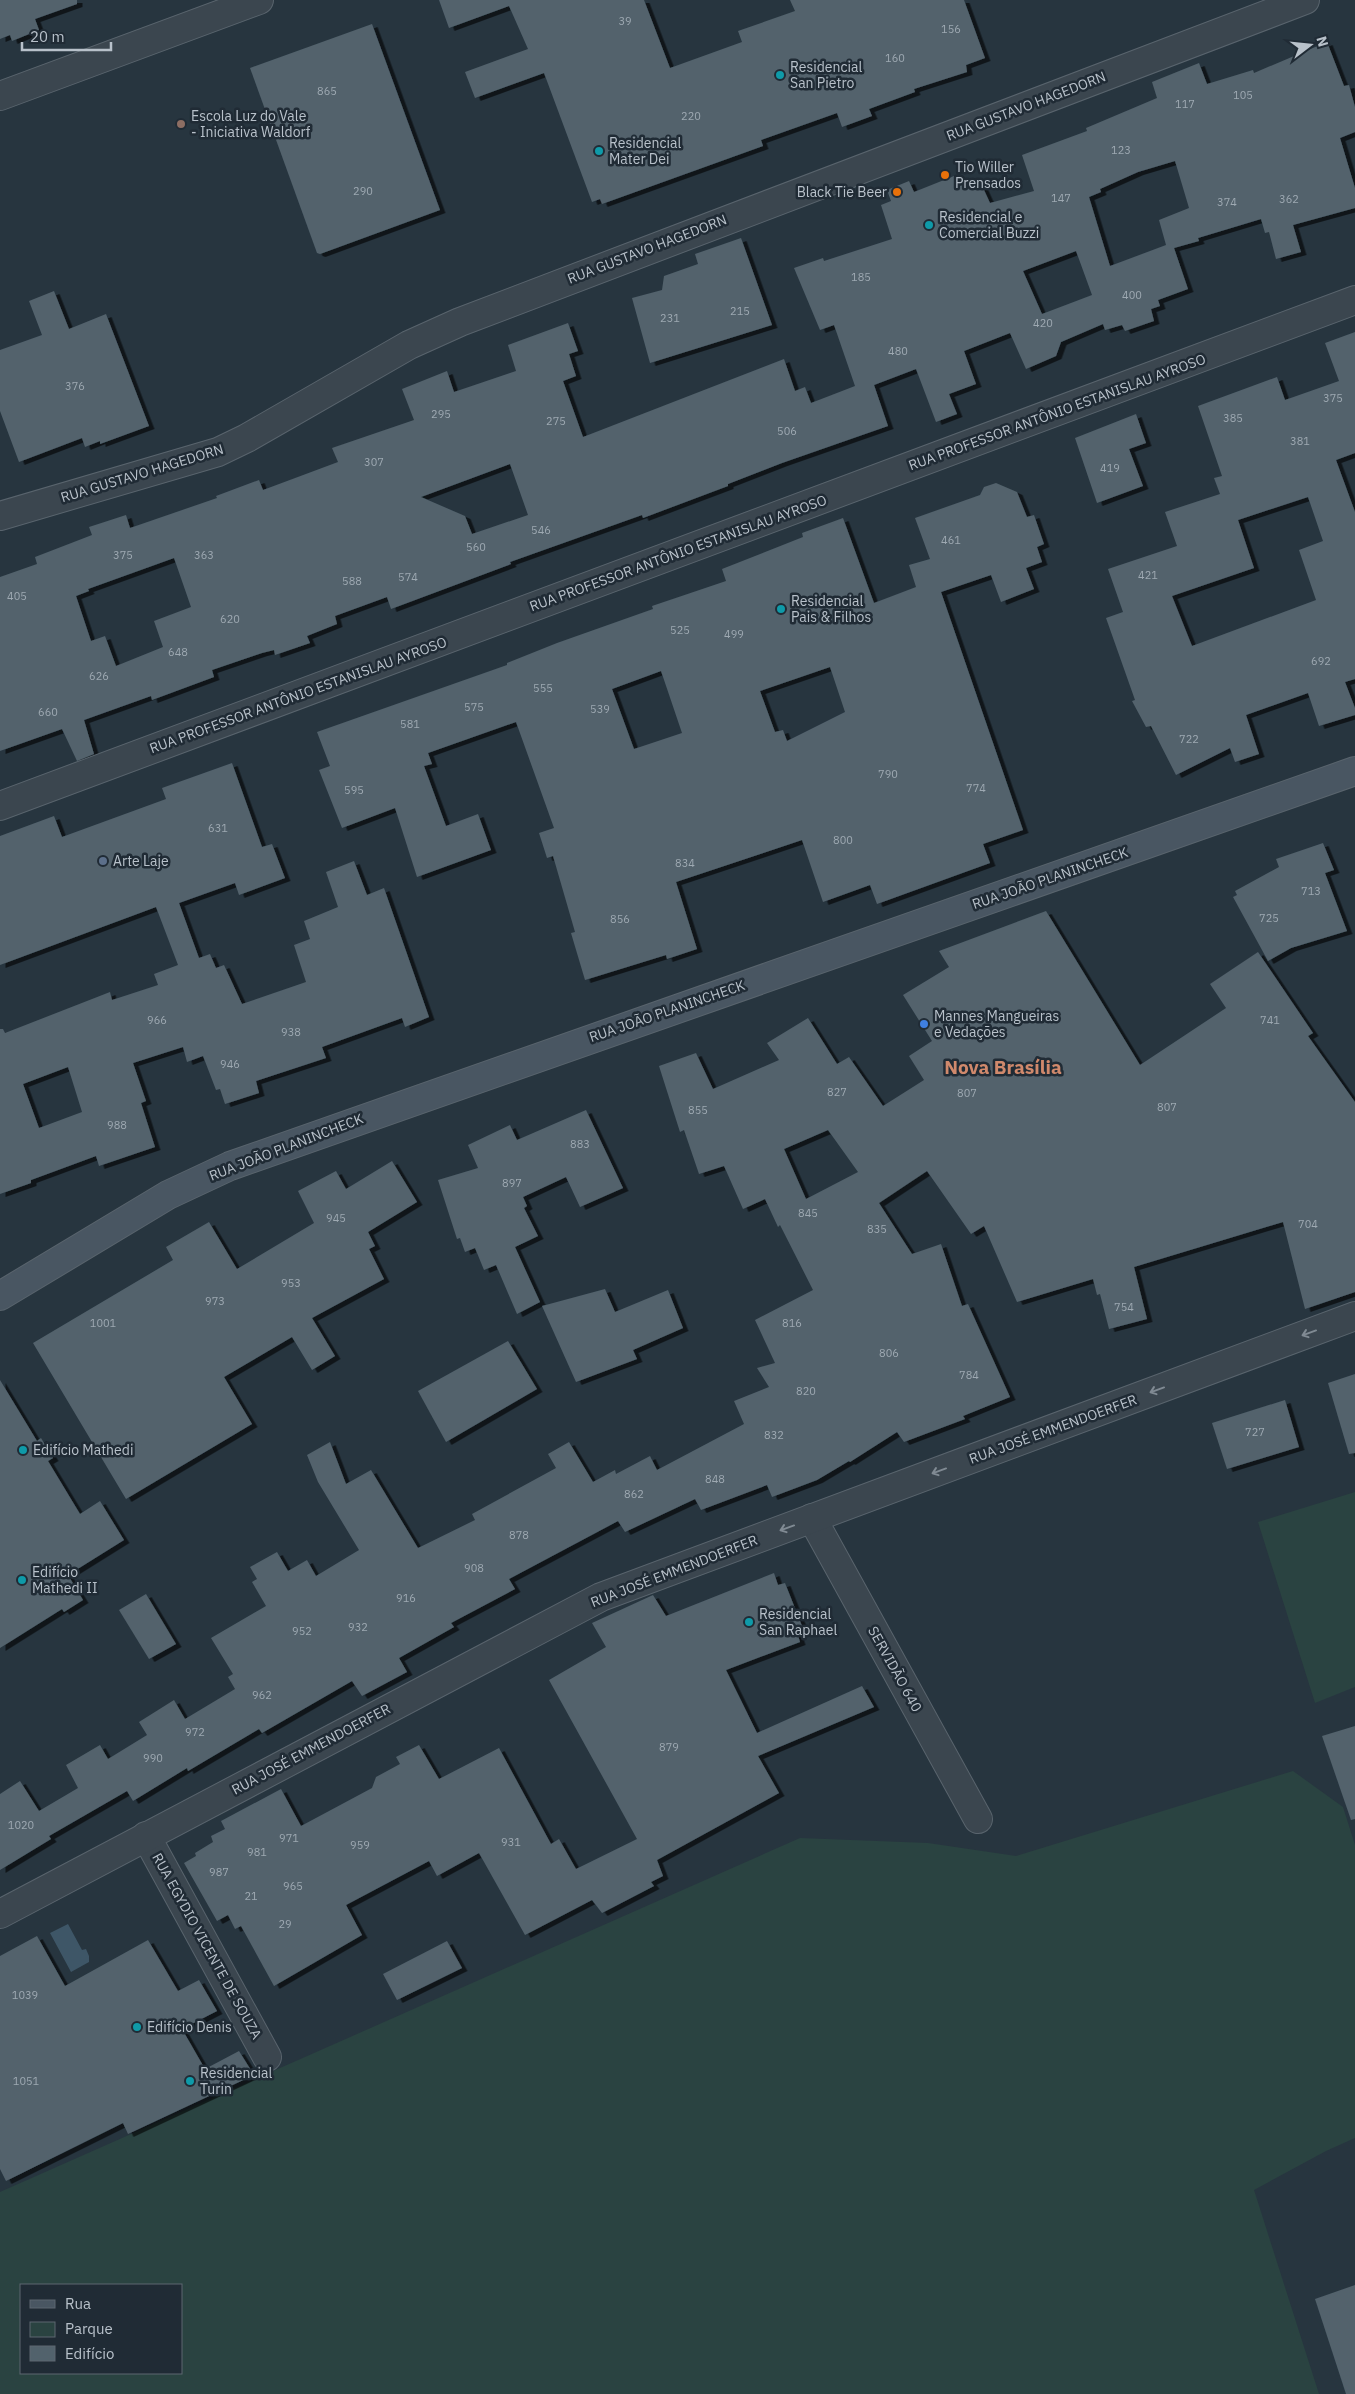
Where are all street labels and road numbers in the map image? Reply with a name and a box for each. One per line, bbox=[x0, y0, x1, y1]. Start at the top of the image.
street label: RUA GUSTAVO HAGEDORN bbox=[944, 67, 1108, 145]
street label: RUA GUSTAVO HAGEDORN bbox=[565, 210, 729, 288]
street label: RUA PROFESSOR ANTÔNIO ESTANISLAU AYROSO bbox=[906, 349, 1208, 474]
street label: RUA GUSTAVO HAGEDORN bbox=[58, 440, 226, 506]
street label: RUA PROFESSOR ANTÔNIO ESTANISLAU AYROSO bbox=[527, 490, 829, 615]
street label: RUA PROFESSOR ANTÔNIO ESTANISLAU AYROSO bbox=[147, 632, 449, 757]
street label: RUA JOÃO PLANINCHECK bbox=[970, 843, 1130, 913]
street label: RUA JOÃO PLANINCHECK bbox=[587, 976, 747, 1046]
street label: RUA JOÃO PLANINCHECK bbox=[206, 1109, 366, 1185]
street label: RUA JOSÉ EMMENDOERFER bbox=[966, 1389, 1139, 1468]
street label: RUA JOSÉ EMMENDOERFER bbox=[588, 1530, 760, 1611]
street label: SERVIDÃO 640 bbox=[864, 1623, 926, 1715]
street label: RUA JOSÉ EMMENDOERFER bbox=[228, 1699, 394, 1799]
street label: RUA EGYDIO VICENTE DE SOUZA bbox=[148, 1850, 266, 2042]

